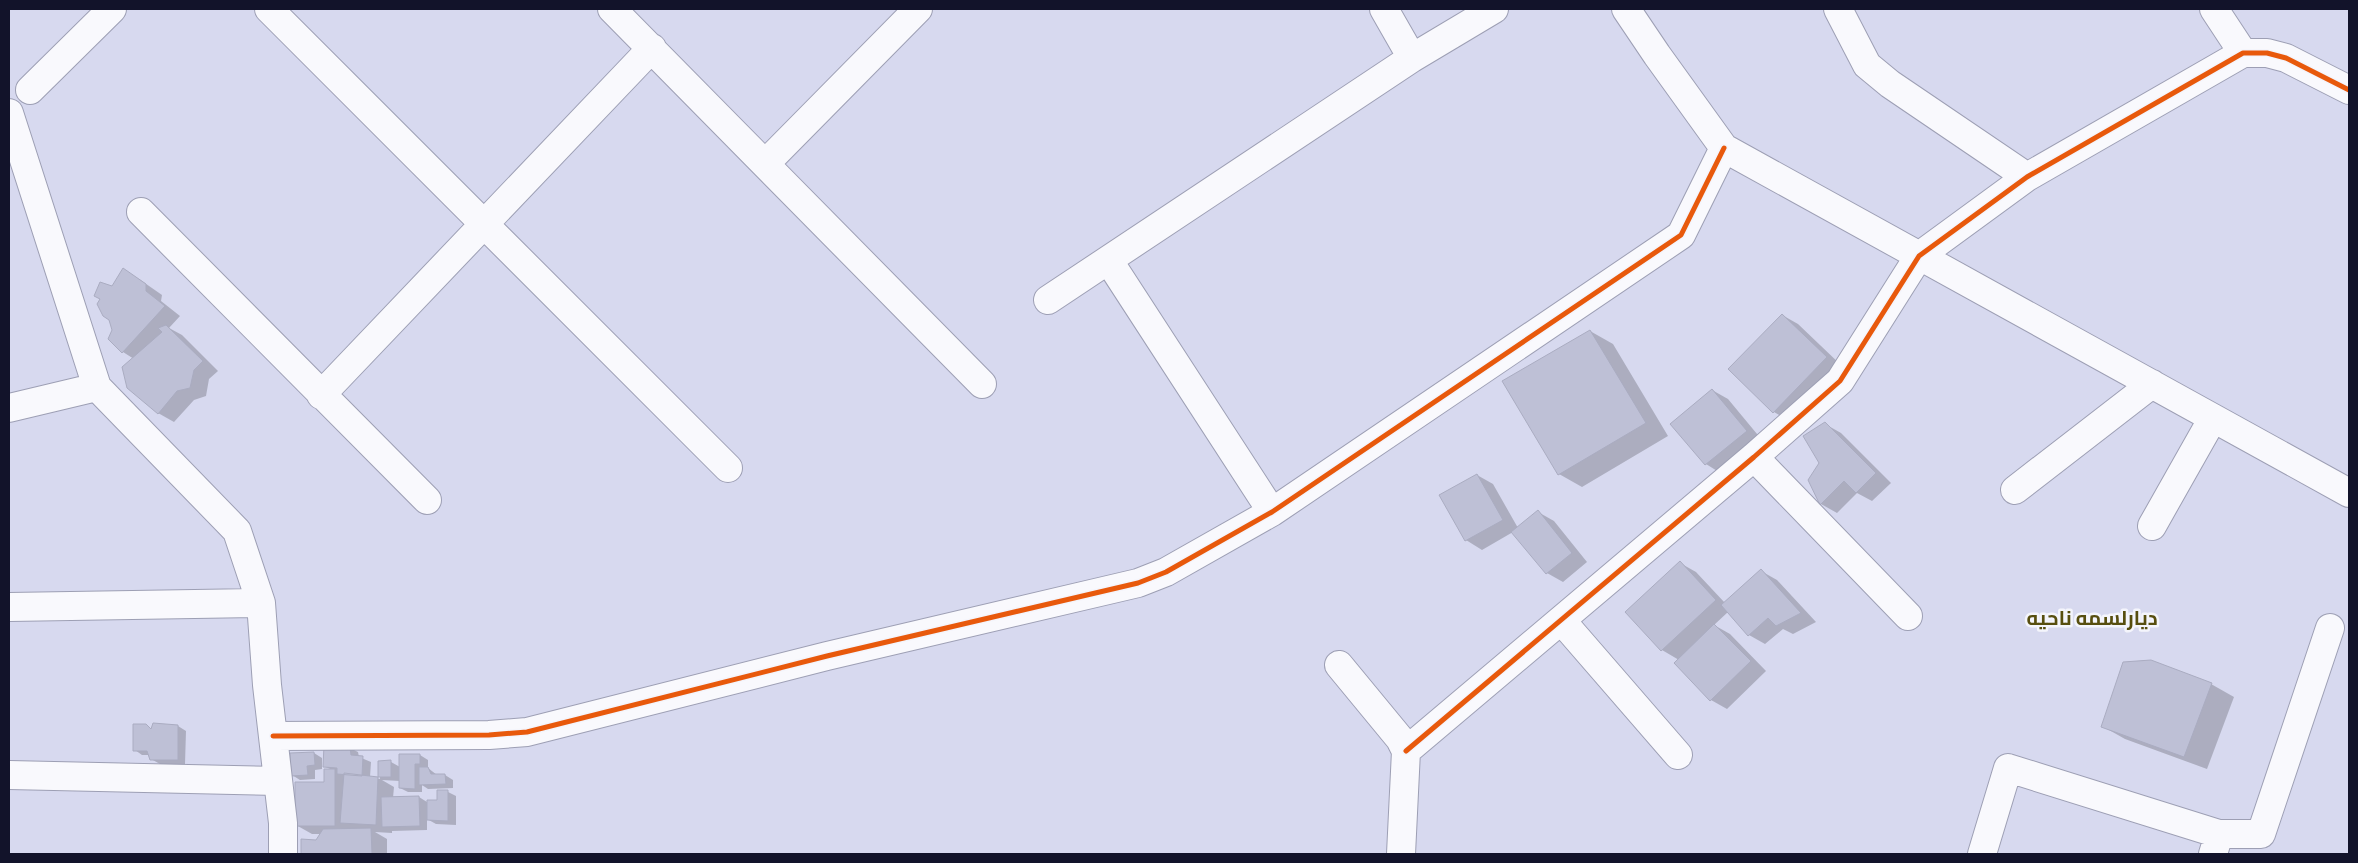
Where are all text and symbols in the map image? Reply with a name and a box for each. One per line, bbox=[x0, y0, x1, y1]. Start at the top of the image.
district label: دیارلسمه ناحیه bbox=[2026, 604, 2158, 631]

